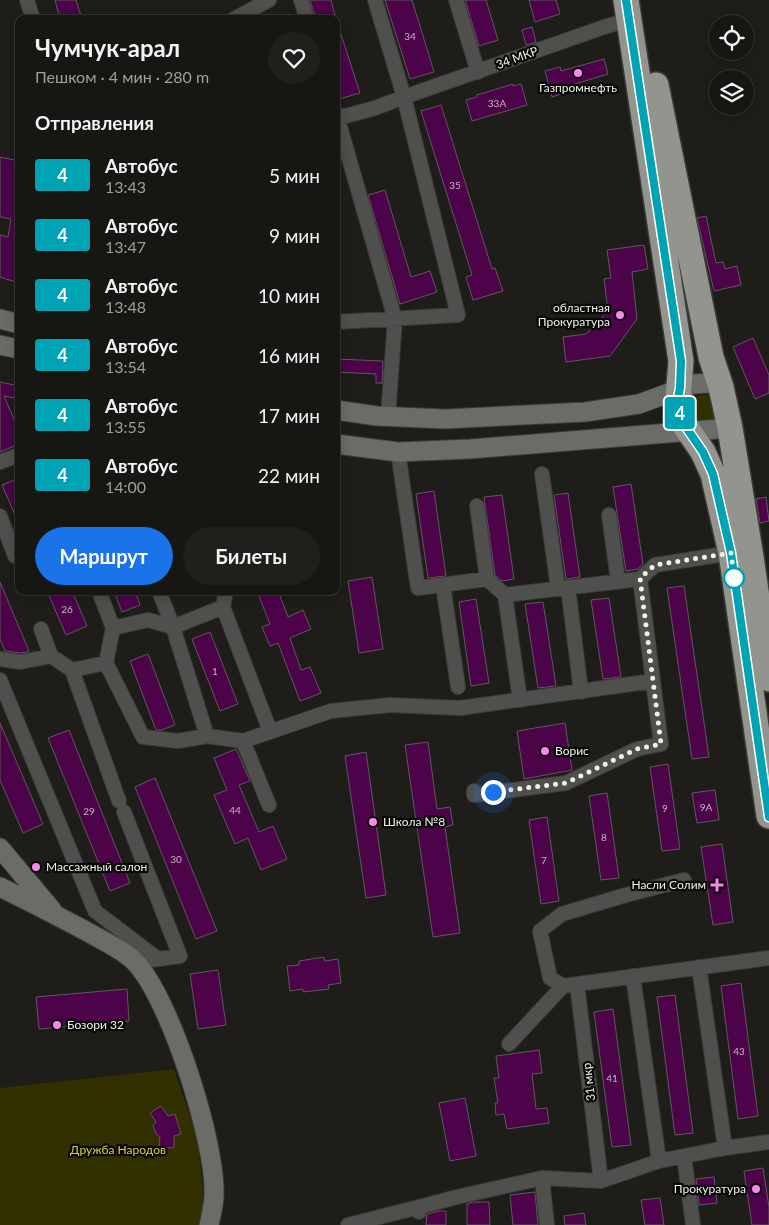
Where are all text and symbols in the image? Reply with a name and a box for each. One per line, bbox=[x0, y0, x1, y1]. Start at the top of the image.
map controls bbox=[709, 15, 754, 115]
button: locate bbox=[709, 15, 754, 60]
house number: 34 bbox=[404, 30, 416, 42]
button: heart bbox=[268, 32, 320, 84]
text: Чумчук-арал bbox=[35, 33, 180, 62]
street label: 34 МКР bbox=[494, 43, 540, 72]
text: Пешком · 4 мин · 280 m bbox=[35, 67, 209, 86]
marker: Газпромнефть bbox=[572, 67, 584, 79]
button: layers bbox=[709, 70, 754, 115]
place label: Газпромнефть bbox=[539, 80, 617, 95]
house number: 33А bbox=[488, 97, 506, 109]
text: Отправления bbox=[35, 111, 154, 134]
text: Автобус bbox=[105, 154, 178, 177]
text: 4 bbox=[57, 164, 68, 186]
text: 5 мин bbox=[269, 164, 320, 187]
text: 13:43 bbox=[105, 177, 146, 196]
house number: 35 bbox=[449, 179, 461, 191]
text: Автобус bbox=[105, 214, 178, 237]
text: 4 bbox=[57, 224, 68, 246]
text: 9 мин bbox=[269, 224, 320, 247]
text: 13:47 bbox=[105, 237, 146, 256]
text: Автобус bbox=[105, 274, 178, 297]
text: 4 bbox=[57, 284, 68, 306]
text: 10 мин bbox=[258, 284, 320, 307]
text: 13:48 bbox=[105, 297, 146, 316]
place label: областная Прокуратура bbox=[538, 300, 610, 329]
marker: областная Прокуратура bbox=[614, 309, 626, 321]
text: Автобус bbox=[105, 334, 178, 357]
text: 4 bbox=[57, 344, 68, 366]
text: 16 мин bbox=[258, 344, 320, 367]
text: 13:54 bbox=[105, 357, 146, 376]
text: Автобус bbox=[105, 394, 178, 417]
line badge: 4 bbox=[664, 397, 696, 429]
text: 4 bbox=[675, 402, 685, 424]
text: 4 bbox=[57, 404, 68, 426]
text: 17 мин bbox=[258, 404, 320, 427]
text: 13:55 bbox=[105, 417, 146, 436]
text: Автобус bbox=[105, 454, 178, 477]
text: 4 bbox=[57, 464, 68, 486]
text: 22 мин bbox=[258, 464, 320, 487]
text: 14:00 bbox=[105, 477, 146, 496]
button: Маршрут bbox=[35, 527, 173, 585]
button: Билеты bbox=[183, 527, 320, 585]
unlabelled marker bbox=[723, 567, 745, 589]
house number: 26 bbox=[61, 603, 73, 615]
house number: 1 bbox=[212, 665, 218, 677]
place label: Ворис bbox=[555, 743, 589, 758]
marker: Ворис bbox=[539, 745, 551, 757]
your location bbox=[481, 780, 506, 805]
house number: 9А bbox=[700, 801, 713, 813]
house number: 9 bbox=[662, 802, 668, 814]
house number: 44 bbox=[229, 804, 241, 816]
house number: 29 bbox=[83, 805, 95, 817]
place label: Школа №8 bbox=[383, 814, 445, 829]
marker: Школа №8 bbox=[367, 816, 379, 828]
house number: 8 bbox=[601, 831, 607, 843]
house number: 30 bbox=[170, 853, 182, 865]
house number: 7 bbox=[541, 854, 547, 866]
place label: Массажный салон bbox=[46, 859, 147, 874]
marker: Массажный салон bbox=[30, 861, 42, 873]
place label: Насли Солим bbox=[631, 877, 706, 892]
marker: Насли Солим bbox=[710, 878, 724, 892]
place label: Бозори 32 bbox=[67, 1017, 124, 1032]
marker: Бозори 32 bbox=[51, 1019, 63, 1031]
house number: 43 bbox=[733, 1045, 745, 1057]
street label: 31 мкр bbox=[579, 1062, 598, 1102]
house number: 41 bbox=[606, 1072, 618, 1084]
park label: Дружба Народов bbox=[70, 1142, 166, 1157]
place label: Прокуратура bbox=[674, 1181, 746, 1196]
marker: Прокуратура bbox=[750, 1183, 762, 1195]

